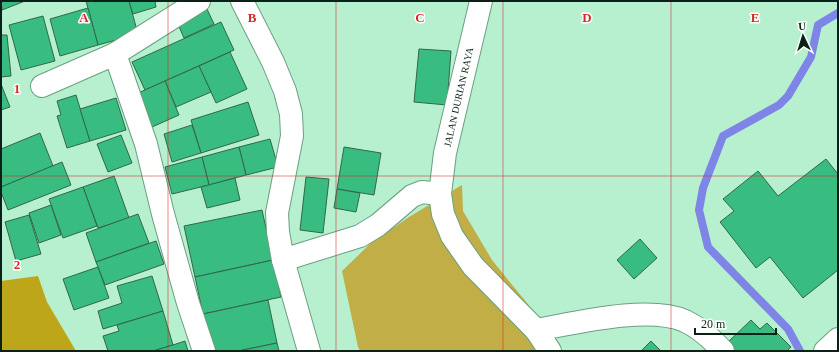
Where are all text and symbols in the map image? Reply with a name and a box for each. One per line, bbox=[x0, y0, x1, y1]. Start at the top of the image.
text: A bbox=[79, 10, 89, 25]
text: B bbox=[248, 10, 257, 25]
text: C bbox=[415, 10, 425, 25]
text: D bbox=[582, 10, 592, 25]
text: E bbox=[751, 10, 759, 25]
north arrow bbox=[783, 16, 823, 56]
text: U bbox=[798, 20, 807, 32]
street label: JALAN DURIAN RAYA bbox=[442, 45, 475, 148]
text: 1 bbox=[14, 81, 20, 96]
text: 2 bbox=[14, 257, 20, 272]
scale bar bbox=[695, 310, 776, 336]
text: 20 m bbox=[701, 317, 726, 331]

